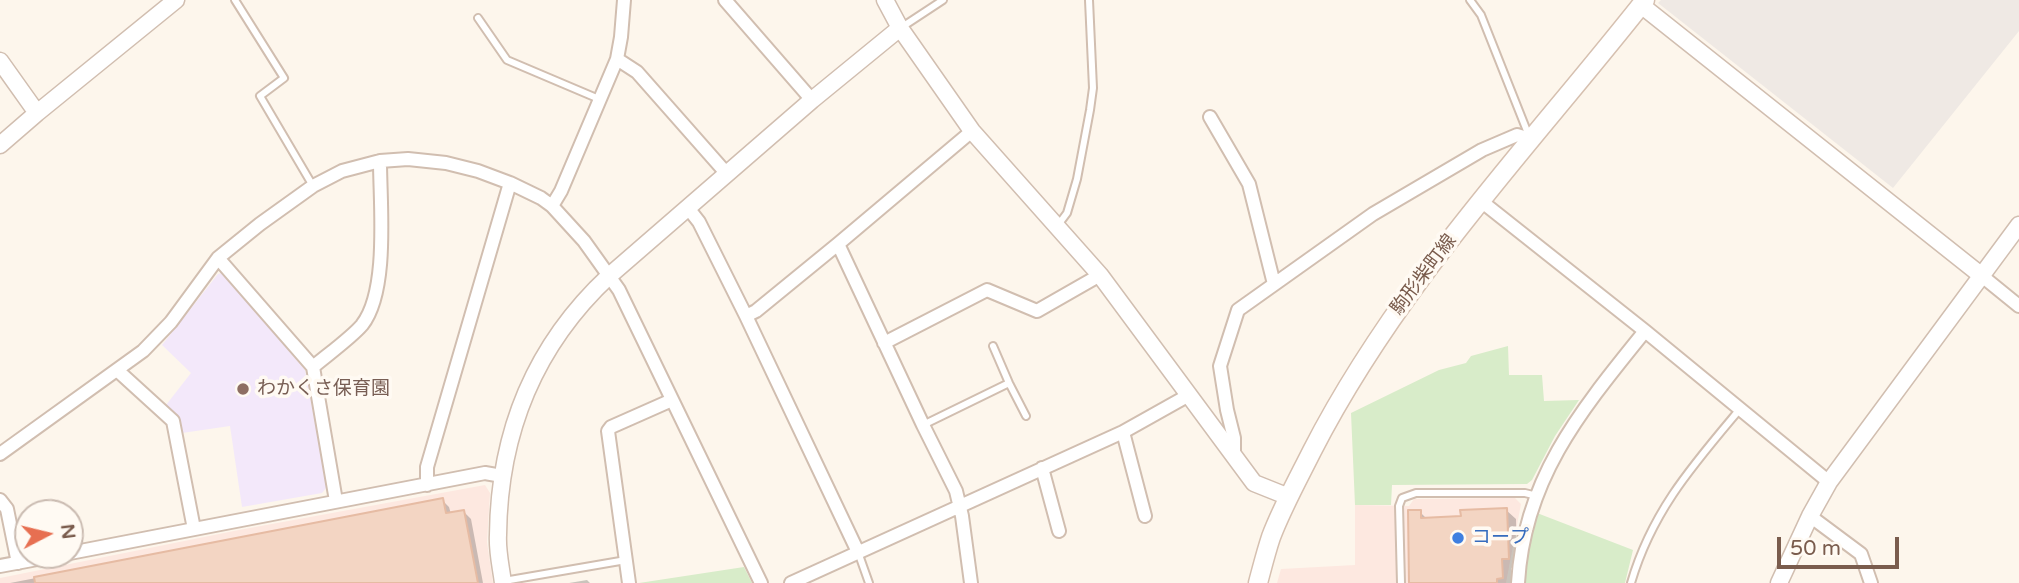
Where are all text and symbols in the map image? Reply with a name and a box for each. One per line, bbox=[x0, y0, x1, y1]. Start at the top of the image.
street label: 駒形柴町線 bbox=[1386, 230, 1462, 320]
place label: わかくさ保育園 bbox=[257, 378, 390, 400]
marker: わかくさ保育園 bbox=[235, 381, 251, 397]
north arrow bbox=[14, 499, 84, 569]
text: N bbox=[56, 523, 80, 541]
scale bar bbox=[1781, 524, 1904, 568]
place label: コープ bbox=[1472, 527, 1529, 549]
marker: コープ bbox=[1450, 530, 1466, 546]
text: 50 m bbox=[1790, 536, 1841, 561]

